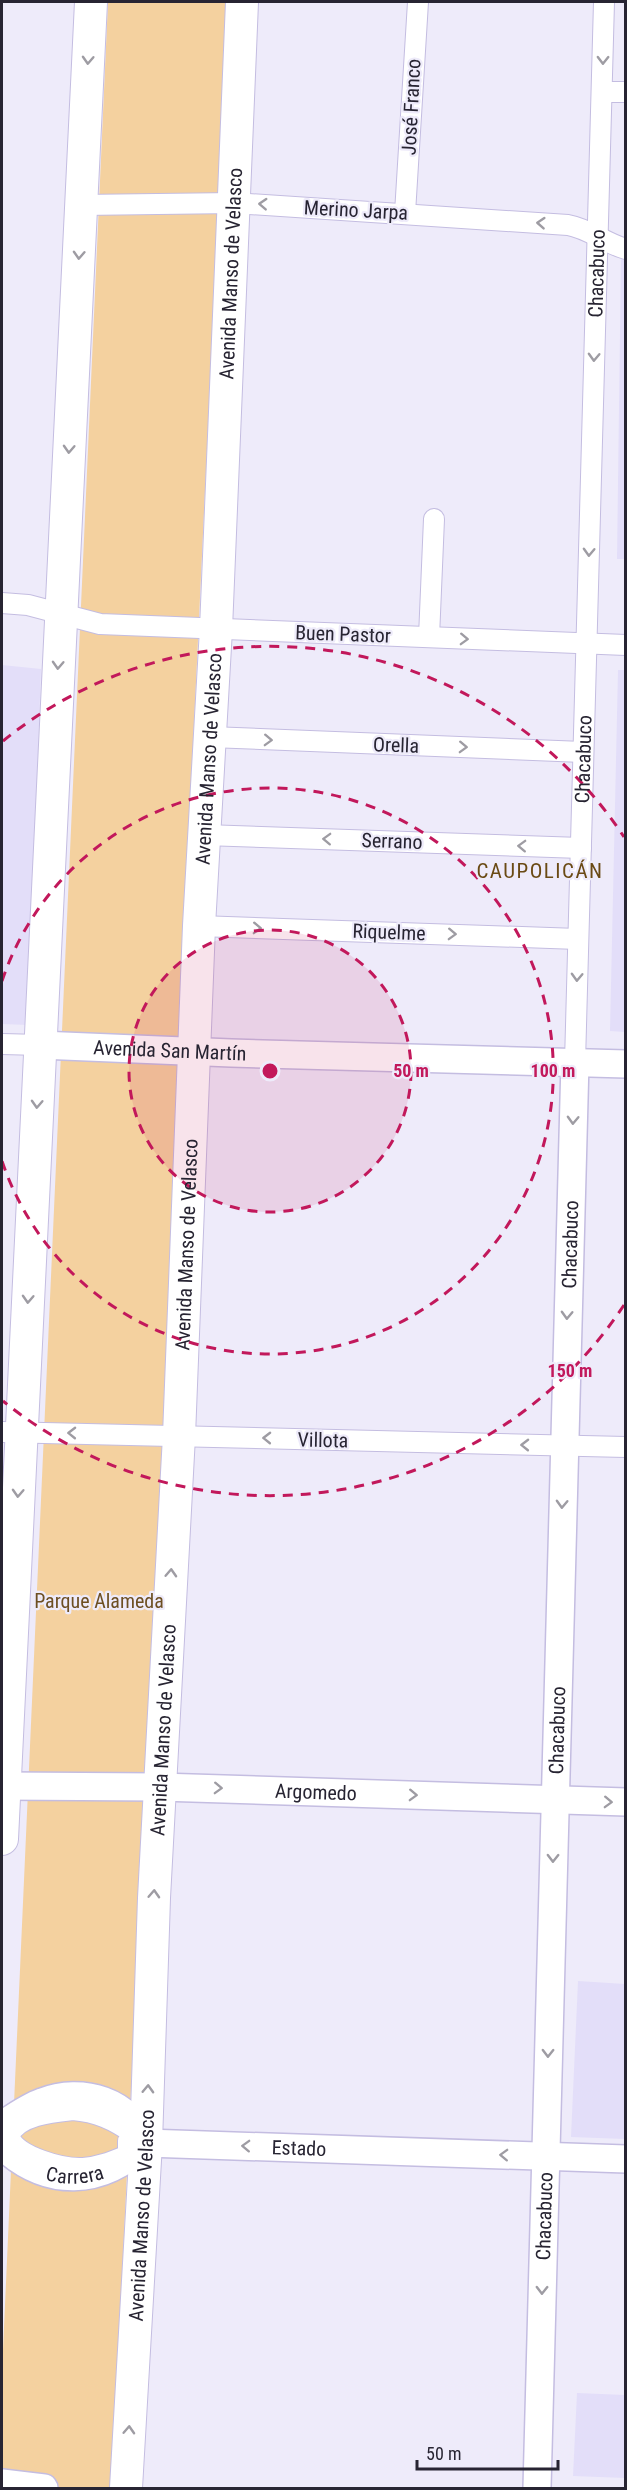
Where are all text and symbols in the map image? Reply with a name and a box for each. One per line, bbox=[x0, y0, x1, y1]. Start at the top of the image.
one-way arrow bbox=[81, 55, 94, 64]
one-way arrow bbox=[596, 55, 609, 64]
street label: José Franco bbox=[396, 58, 426, 156]
street label: Avenida Manso de Velasco bbox=[214, 167, 247, 380]
street label: Merino Jarpa bbox=[303, 195, 409, 225]
one-way arrow bbox=[258, 198, 267, 211]
one-way arrow bbox=[537, 217, 546, 230]
street label: Chacabuco bbox=[583, 229, 610, 318]
one-way arrow bbox=[72, 250, 85, 259]
one-way arrow bbox=[588, 352, 601, 361]
one-way arrow bbox=[63, 445, 76, 454]
one-way arrow bbox=[582, 547, 595, 556]
street label: Buen Pastor bbox=[295, 620, 391, 648]
one-way arrow bbox=[459, 632, 468, 645]
street label: Avenida Manso de Velasco bbox=[191, 653, 227, 866]
one-way arrow bbox=[52, 661, 65, 670]
street label: Chacabuco bbox=[570, 715, 596, 804]
street label: Orella bbox=[373, 732, 419, 758]
one-way arrow bbox=[264, 733, 273, 746]
one-way arrow bbox=[459, 741, 468, 754]
street label: Serrano bbox=[361, 828, 423, 854]
one-way arrow bbox=[323, 833, 332, 845]
one-way arrow bbox=[518, 840, 527, 853]
district label: CAUPOLICÁN bbox=[476, 859, 604, 883]
street label: Riquelme bbox=[352, 919, 426, 945]
one-way arrow bbox=[253, 921, 262, 934]
one-way arrow bbox=[448, 928, 457, 941]
one-way arrow bbox=[571, 973, 583, 982]
street label: Avenida San Martín bbox=[93, 1035, 247, 1065]
text: 50 m bbox=[393, 1060, 429, 1081]
text: 100 m bbox=[531, 1060, 575, 1081]
centre of rings bbox=[260, 1061, 280, 1081]
one-way arrow bbox=[31, 1099, 44, 1108]
one-way arrow bbox=[567, 1116, 579, 1125]
street label: Avenida Manso de Velasco bbox=[170, 1138, 203, 1351]
street label: Chacabuco bbox=[557, 1200, 583, 1289]
one-way arrow bbox=[21, 1294, 34, 1303]
one-way arrow bbox=[561, 1311, 574, 1320]
text: 150 m bbox=[548, 1360, 592, 1381]
one-way arrow bbox=[68, 1427, 77, 1439]
street label: Villota bbox=[298, 1428, 348, 1452]
one-way arrow bbox=[263, 1432, 272, 1444]
one-way arrow bbox=[521, 1439, 530, 1451]
one-way arrow bbox=[12, 1489, 25, 1498]
one-way arrow bbox=[556, 1499, 568, 1508]
one-way arrow bbox=[165, 1569, 178, 1578]
park label: Parque Alameda bbox=[34, 1589, 164, 1613]
street label: Avenida Manso de Velasco bbox=[145, 1623, 181, 1836]
street label: Chacabuco bbox=[544, 1686, 570, 1775]
street label: Argomedo bbox=[275, 1779, 357, 1805]
one-way arrow bbox=[214, 1782, 223, 1795]
one-way arrow bbox=[409, 1789, 418, 1801]
one-way arrow bbox=[604, 1795, 613, 1808]
one-way arrow bbox=[547, 1854, 559, 1863]
one-way arrow bbox=[148, 1889, 161, 1898]
one-way arrow bbox=[542, 2049, 554, 2058]
one-way arrow bbox=[141, 2084, 154, 2093]
street label: Avenida Manso de Velasco bbox=[124, 2109, 159, 2322]
street label: Estado bbox=[271, 2135, 327, 2161]
one-way arrow bbox=[242, 2140, 251, 2153]
one-way arrow bbox=[500, 2149, 509, 2161]
street label: Carrera bbox=[43, 2160, 106, 2189]
street label: Chacabuco bbox=[531, 2172, 557, 2261]
one-way arrow bbox=[536, 2286, 548, 2295]
one-way arrow bbox=[123, 2426, 136, 2435]
scale bar bbox=[417, 2433, 558, 2471]
text: 50 m bbox=[426, 2443, 461, 2464]

